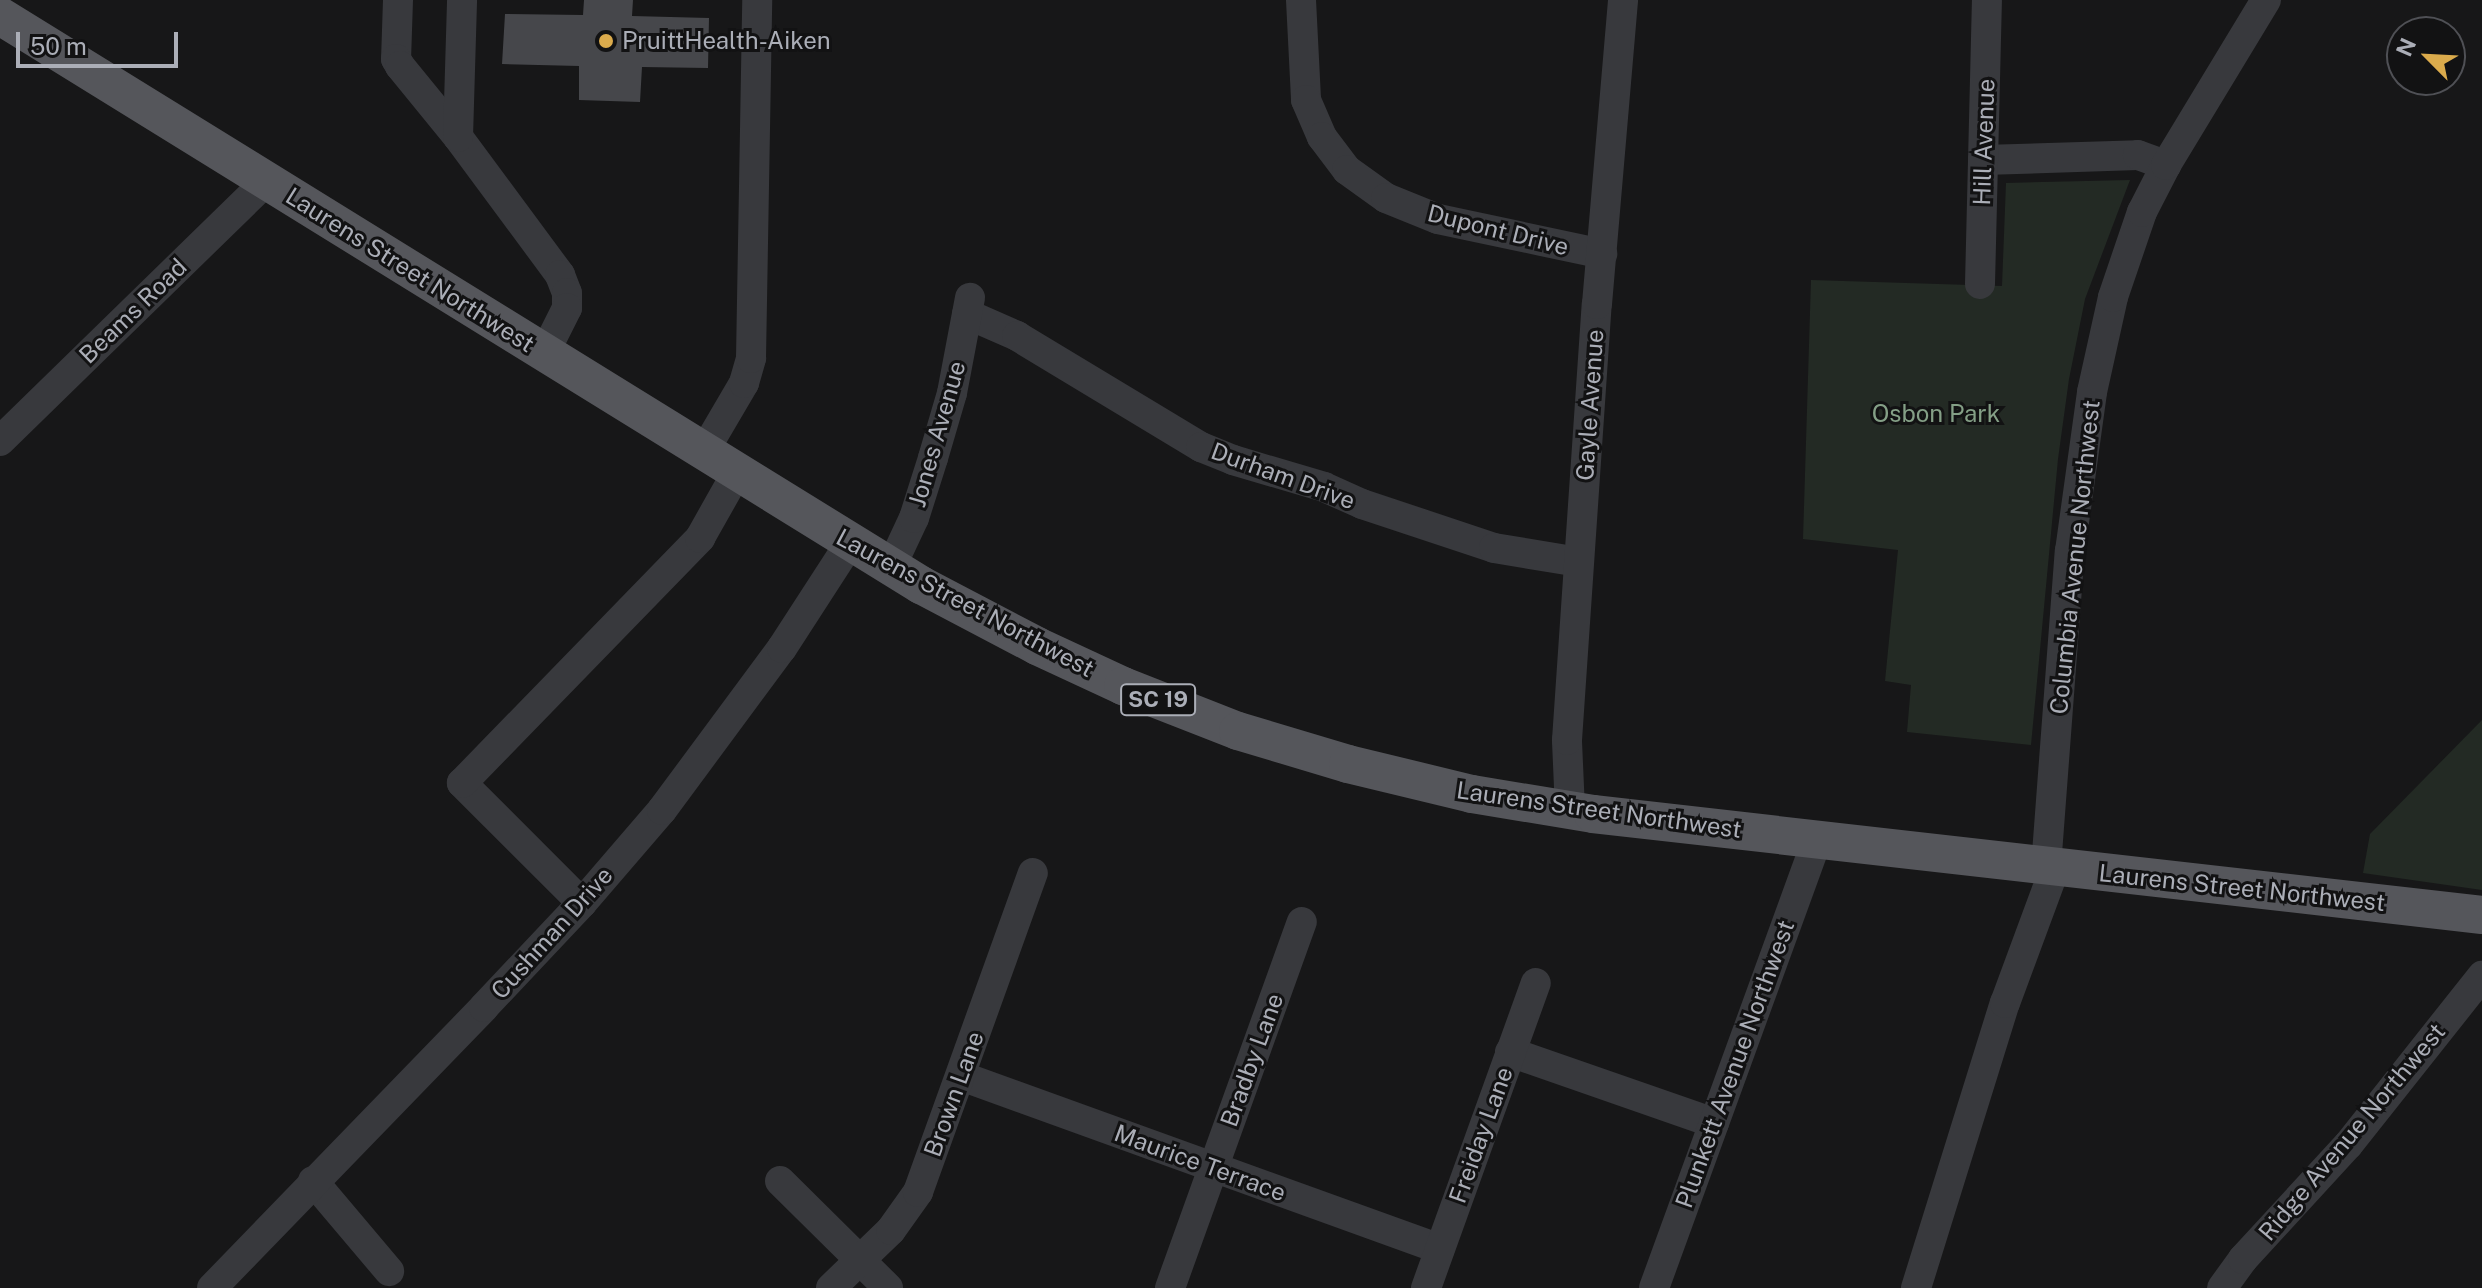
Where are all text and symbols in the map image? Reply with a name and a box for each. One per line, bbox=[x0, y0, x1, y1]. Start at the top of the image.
scale bar bbox=[20, 16, 182, 66]
north arrow bbox=[2386, 16, 2466, 96]
place label: PruittHealth-Aiken bbox=[622, 27, 831, 55]
text: 50 m bbox=[30, 32, 87, 60]
marker: PruittHealth-Aiken bbox=[597, 32, 615, 50]
text: N bbox=[2391, 34, 2421, 60]
street label: Hill Avenue bbox=[1967, 78, 2001, 206]
street label: Laurens Street Northwest bbox=[280, 182, 540, 358]
street label: Dupont Drive bbox=[1424, 199, 1572, 261]
street label: Beams Road bbox=[73, 253, 193, 369]
street label: Gayle Avenue bbox=[1570, 328, 1610, 482]
street label: Jones Avenue bbox=[902, 358, 972, 510]
street label: Columbia Avenue Northwest bbox=[2044, 398, 2106, 716]
park label: Osbon Park bbox=[1872, 400, 2000, 428]
street label: Durham Drive bbox=[1207, 437, 1359, 515]
street label: Laurens Street Northwest bbox=[831, 523, 1099, 683]
road number: SC 19 bbox=[1120, 682, 1196, 718]
street label: Laurens Street Northwest bbox=[1455, 776, 1743, 844]
street label: Laurens Street Northwest bbox=[2097, 859, 2387, 917]
street label: Cushman Drive bbox=[485, 861, 619, 1005]
street label: Plunkett Avenue Northwest bbox=[1669, 916, 1801, 1212]
street label: Bradby Lane bbox=[1215, 989, 1289, 1131]
street label: Ridge Avenue Northwest bbox=[2253, 1017, 2451, 1247]
street label: Brown Lane bbox=[918, 1027, 990, 1161]
street label: Freiday Lane bbox=[1443, 1063, 1519, 1207]
street label: Maurice Terrace bbox=[1110, 1119, 1290, 1207]

